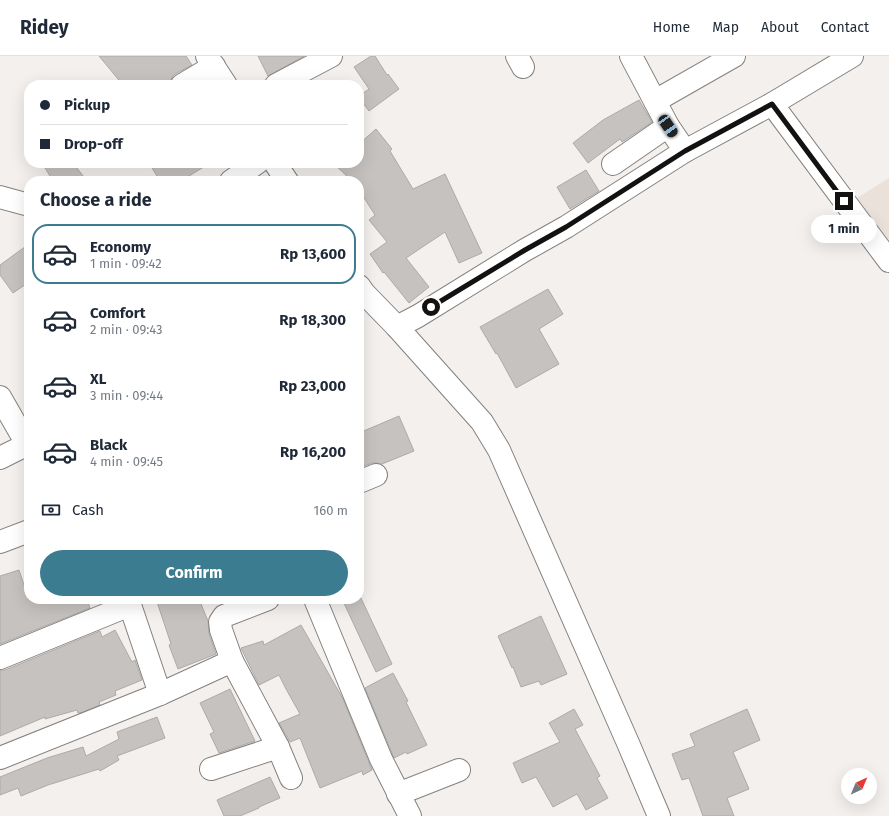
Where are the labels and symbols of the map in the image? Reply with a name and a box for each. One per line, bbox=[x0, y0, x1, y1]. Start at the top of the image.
car bbox=[656, 113, 680, 139]
route end bbox=[835, 192, 853, 210]
callout: 1 min bbox=[811, 215, 877, 243]
route start bbox=[422, 298, 440, 316]
north arrow bbox=[841, 768, 877, 804]

